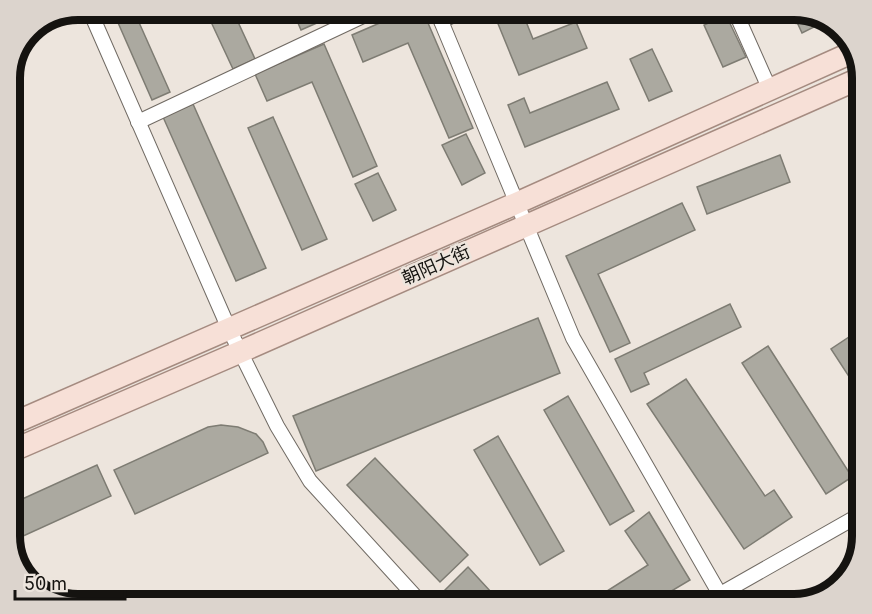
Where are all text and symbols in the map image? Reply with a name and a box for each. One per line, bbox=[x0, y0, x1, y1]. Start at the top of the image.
street label: 朝阳大街 bbox=[399, 240, 473, 289]
scale bar bbox=[15, 563, 124, 601]
text: 50 m bbox=[24, 573, 67, 594]

